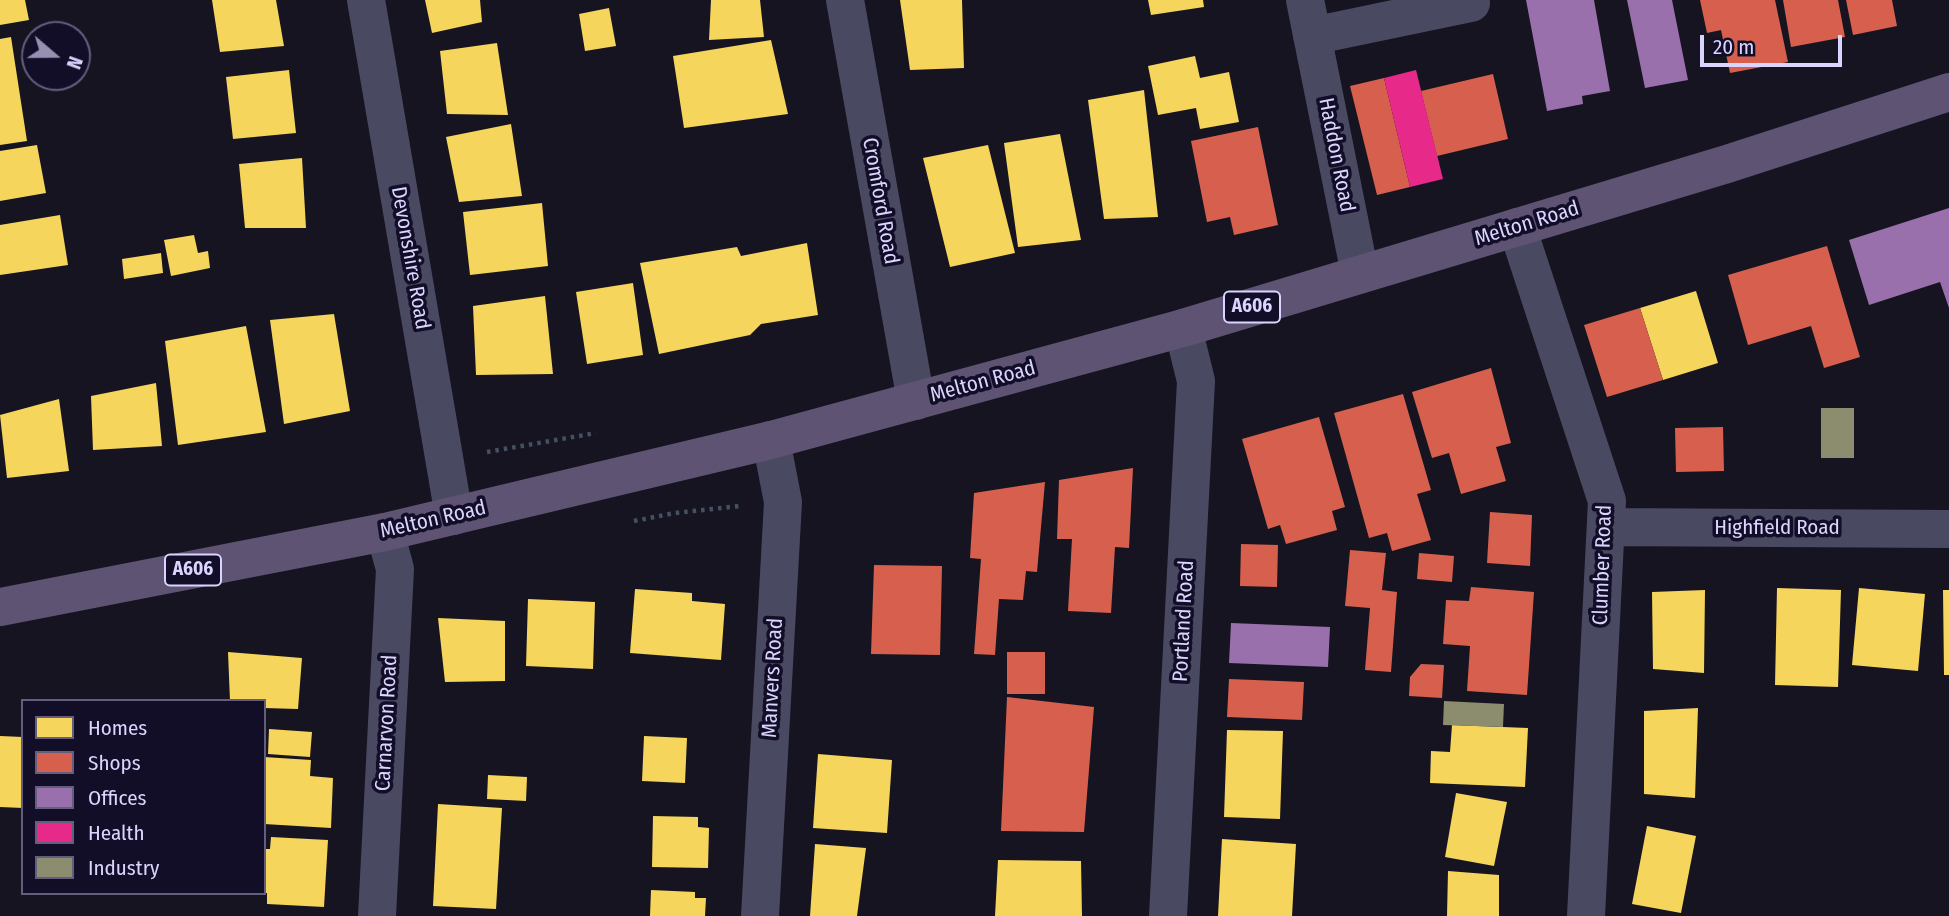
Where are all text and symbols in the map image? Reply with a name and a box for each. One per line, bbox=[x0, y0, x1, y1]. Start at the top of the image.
north arrow bbox=[21, 21, 91, 91]
scale bar bbox=[1704, 21, 1846, 65]
text: 20 m bbox=[1713, 34, 1754, 60]
text: N bbox=[62, 53, 87, 72]
street label: Haddon Road bbox=[1313, 96, 1359, 214]
street label: Cromford Road bbox=[856, 136, 904, 266]
street label: Devonshire Road bbox=[385, 185, 435, 331]
street label: Melton Road bbox=[1472, 196, 1582, 252]
road number: A606 bbox=[1224, 292, 1280, 322]
street label: Melton Road bbox=[928, 356, 1038, 408]
street label: Melton Road bbox=[378, 496, 488, 544]
street label: Clumber Road bbox=[1588, 504, 1618, 626]
street label: Highfield Road bbox=[1714, 515, 1840, 541]
road number: A606 bbox=[165, 554, 221, 586]
street label: Portland Road bbox=[1168, 559, 1200, 683]
street label: Manvers Road bbox=[757, 617, 789, 739]
street label: Carnarvon Road bbox=[371, 654, 403, 792]
legend bbox=[21, 699, 266, 895]
text: Homes bbox=[88, 715, 147, 741]
text: Shops bbox=[88, 750, 141, 776]
text: Offices bbox=[88, 785, 147, 811]
text: Health bbox=[88, 820, 144, 846]
text: Industry bbox=[88, 855, 159, 881]

